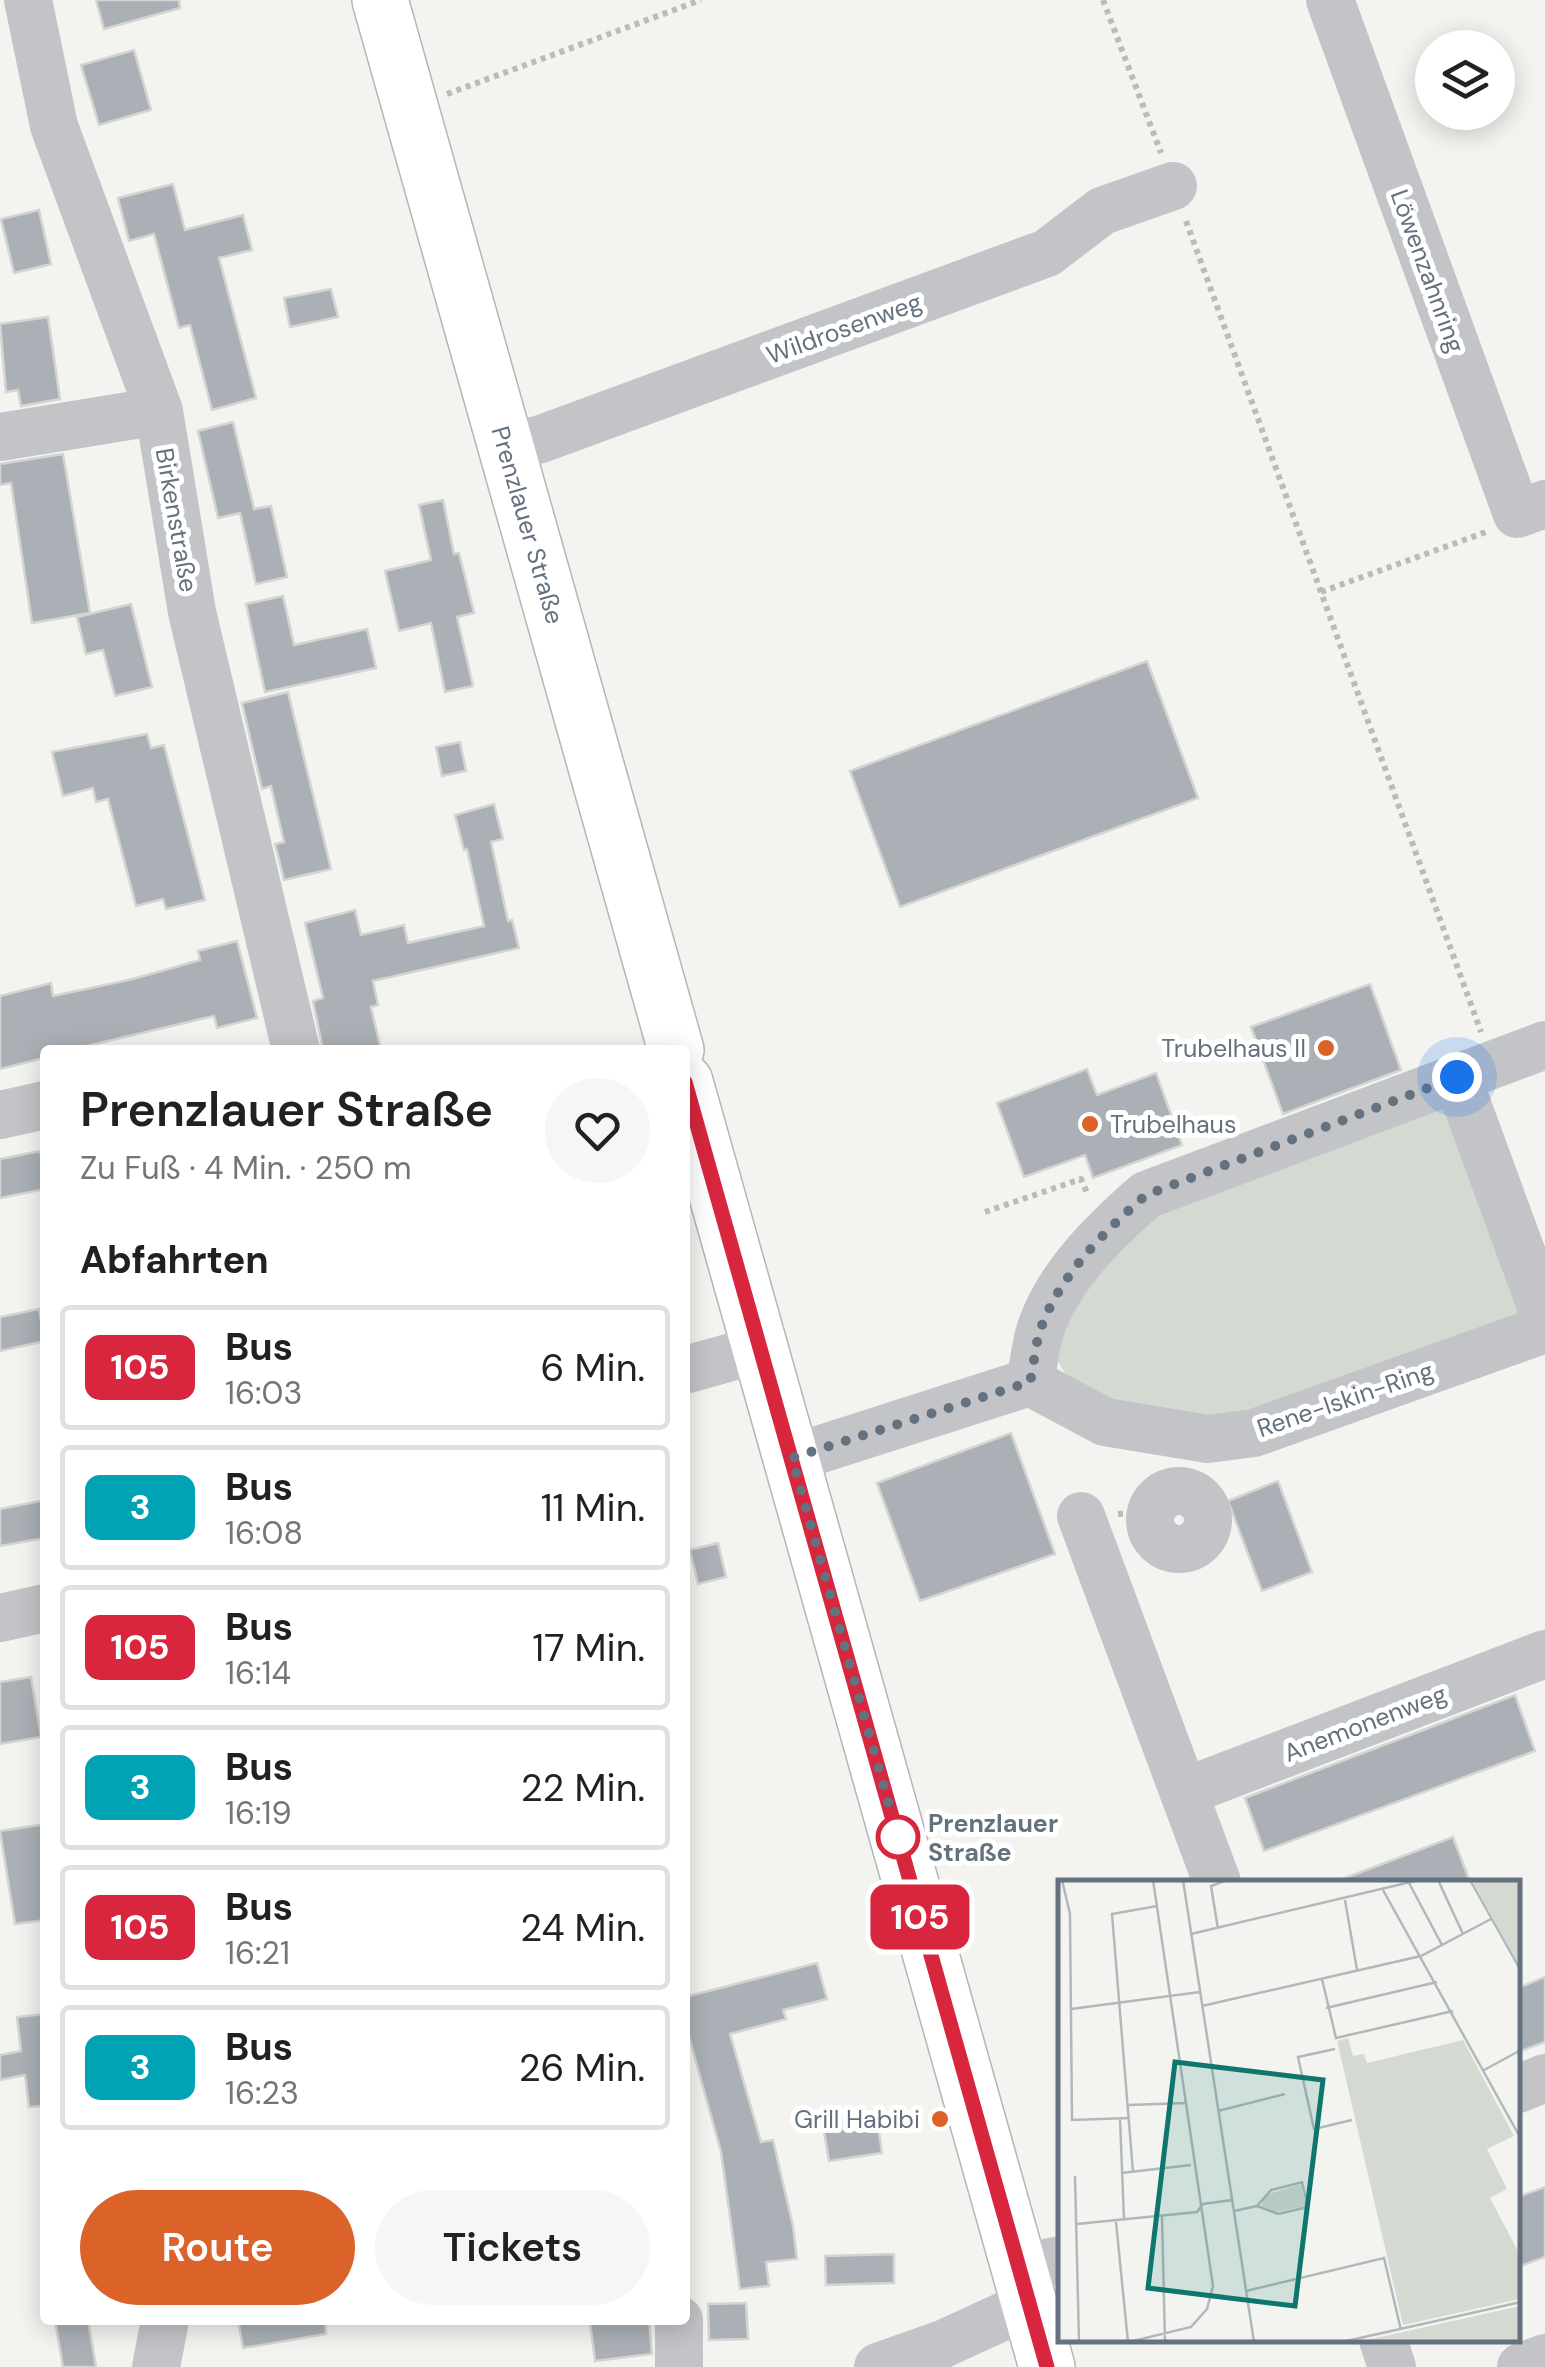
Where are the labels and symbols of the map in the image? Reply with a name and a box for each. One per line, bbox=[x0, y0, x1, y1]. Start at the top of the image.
street label: Löwenzahnring bbox=[1383, 185, 1472, 357]
street label: Wildrosenweg bbox=[762, 285, 926, 372]
street label: Prenzlauer Straße bbox=[483, 422, 572, 628]
street label: Birkenstraße bbox=[148, 446, 205, 595]
place label: Trubelhaus II bbox=[1161, 1032, 1306, 1065]
marker: Trubelhaus II bbox=[1315, 1037, 1337, 1059]
your location bbox=[1432, 1052, 1482, 1102]
place label: Trubelhaus bbox=[1110, 1108, 1236, 1141]
marker: Trubelhaus bbox=[1079, 1113, 1101, 1135]
street label: Rene-Iskin-Ring bbox=[1253, 1354, 1438, 1445]
street label: Anemonenweg bbox=[1279, 1677, 1451, 1770]
place label: Prenzlauer Straße bbox=[928, 1807, 1058, 1869]
marker: Prenzlauer Straße bbox=[877, 1816, 919, 1858]
inset map bbox=[1058, 1880, 1520, 2342]
line badge: 105 bbox=[862, 1884, 978, 1950]
place label: Grill Habibi bbox=[794, 2103, 920, 2136]
marker: Grill Habibi bbox=[929, 2108, 951, 2130]

